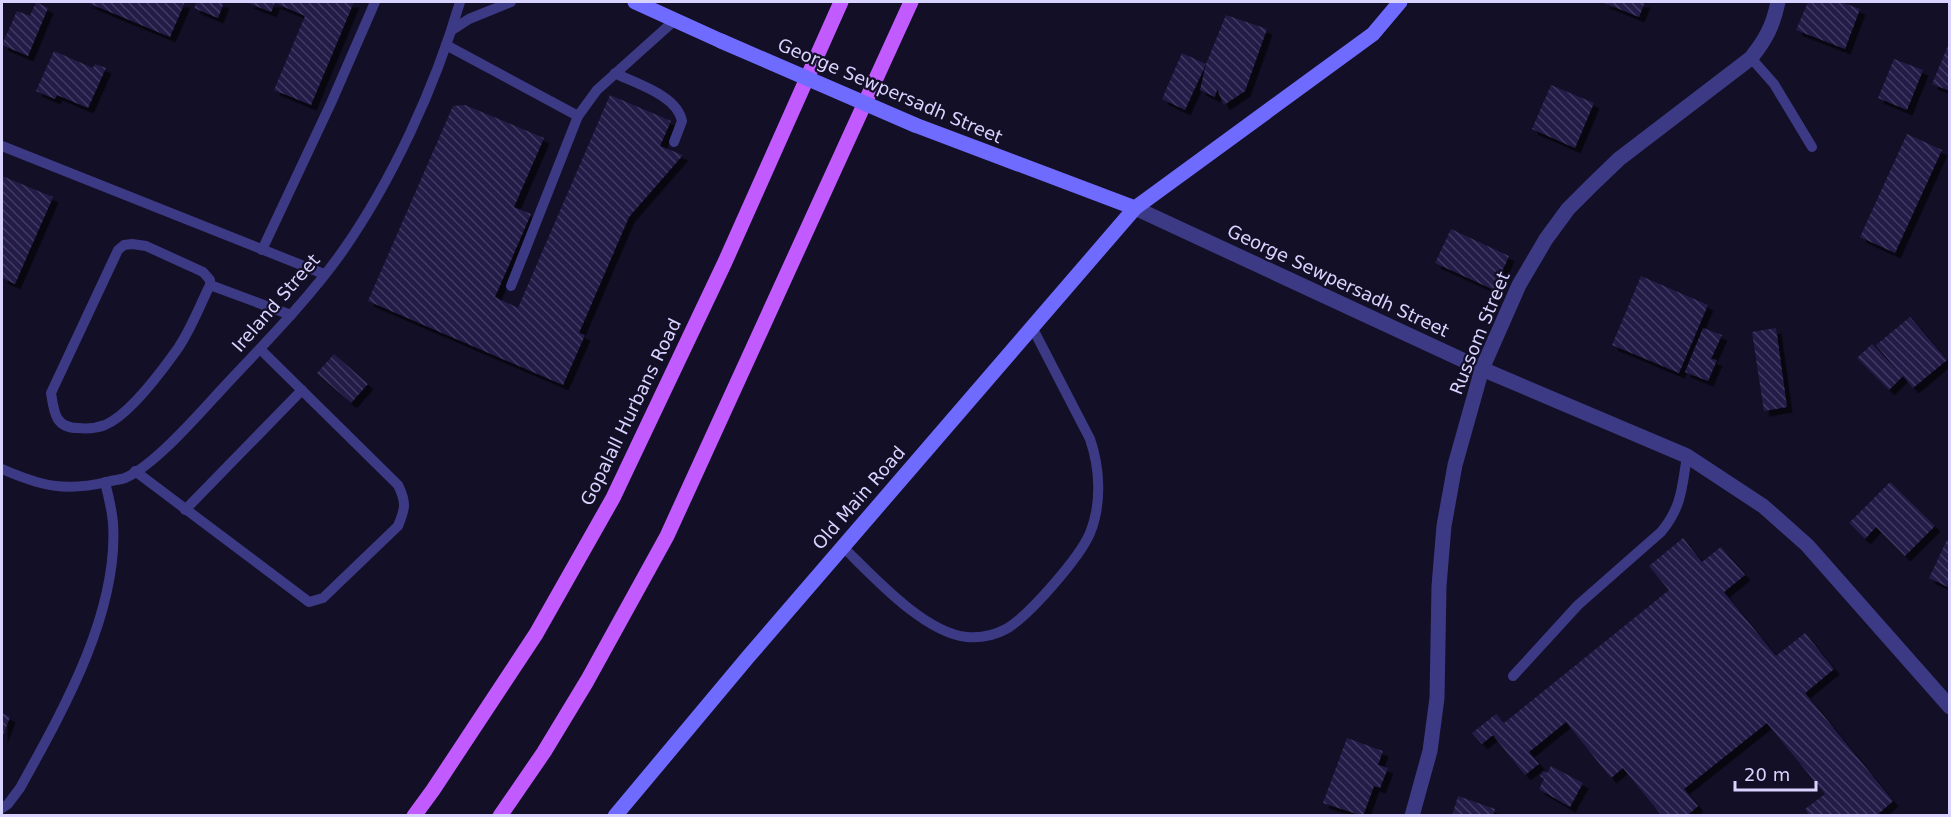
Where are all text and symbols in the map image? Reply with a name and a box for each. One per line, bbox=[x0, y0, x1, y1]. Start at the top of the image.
street label: George Sewpersadh Street bbox=[775, 34, 1006, 148]
street label: George Sewpersadh Street bbox=[1224, 220, 1452, 341]
street label: Ireland Street bbox=[227, 249, 324, 356]
street label: Russom Street bbox=[1445, 268, 1514, 397]
street label: Gopalall Hurbans Road bbox=[576, 315, 685, 509]
street label: Old Main Road bbox=[808, 442, 909, 554]
scale bar bbox=[1735, 754, 1816, 792]
text: 20 m bbox=[1744, 764, 1790, 785]

